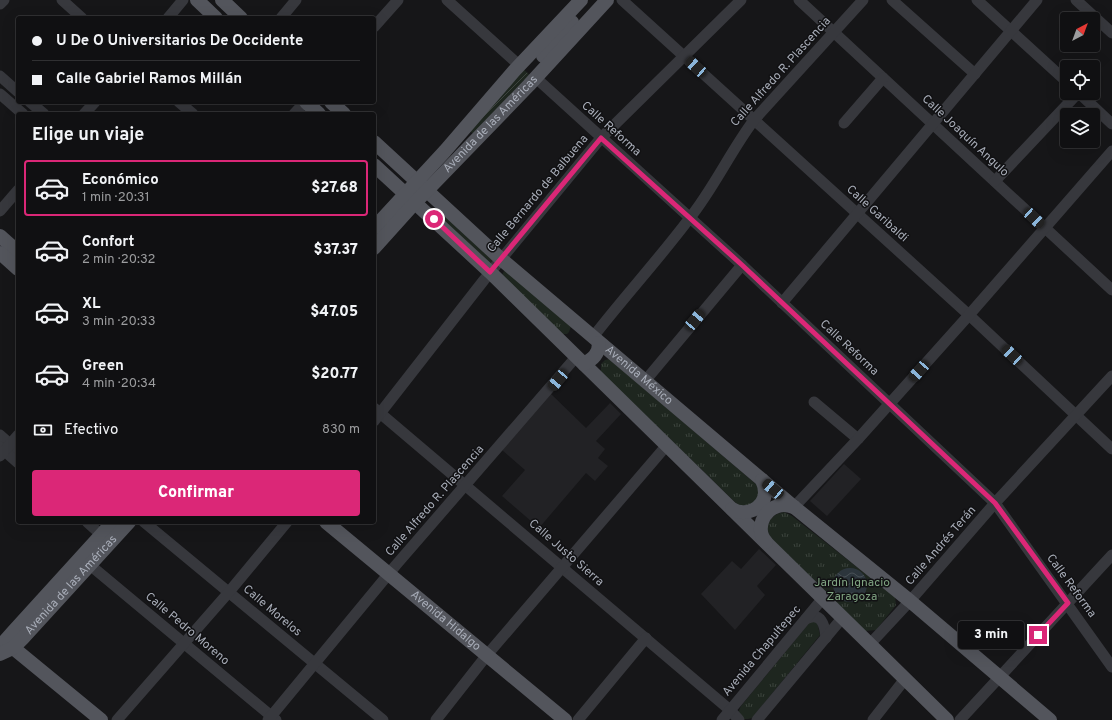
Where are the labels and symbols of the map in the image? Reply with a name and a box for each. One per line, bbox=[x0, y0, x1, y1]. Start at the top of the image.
north arrow bbox=[1060, 12, 1100, 52]
street label: Calle Alfredo R. Plascencia bbox=[727, 14, 835, 130]
car bbox=[683, 55, 709, 79]
street label: Avenida de las Américas bbox=[440, 72, 542, 177]
street label: Calle Joaquín Angulo bbox=[918, 91, 1012, 181]
street label: Calle Reforma bbox=[578, 98, 644, 160]
street label: Calle Bernardo de Balbuena bbox=[484, 132, 592, 256]
street label: Calle Garibaldi bbox=[843, 182, 911, 246]
car bbox=[1021, 205, 1047, 231]
route start bbox=[425, 210, 443, 228]
car bbox=[683, 307, 707, 333]
street label: Calle Reforma bbox=[816, 317, 882, 379]
street label: Avenida México bbox=[601, 342, 676, 409]
car bbox=[999, 342, 1025, 368]
car bbox=[907, 358, 931, 384]
car bbox=[546, 367, 570, 393]
street label: Calle Alfredo R. Plascencia bbox=[382, 442, 488, 560]
car bbox=[760, 477, 786, 501]
street label: Calle Andrés Terán bbox=[902, 503, 980, 589]
street label: Calle Justo Sierra bbox=[525, 516, 607, 590]
street label: Avenida de las Américas bbox=[22, 532, 121, 639]
street label: Calle Reforma bbox=[1042, 551, 1100, 621]
park label: Jardín Ignacio Zaragoza bbox=[814, 575, 890, 605]
street label: Calle Morelos bbox=[239, 582, 305, 640]
street label: Avenida Hidalgo bbox=[407, 587, 484, 655]
street label: Calle Pedro Moreno bbox=[141, 589, 233, 669]
street label: Avenida Chapultepec bbox=[719, 602, 805, 700]
callout: 3 min bbox=[958, 621, 1024, 649]
route end bbox=[1029, 626, 1047, 644]

